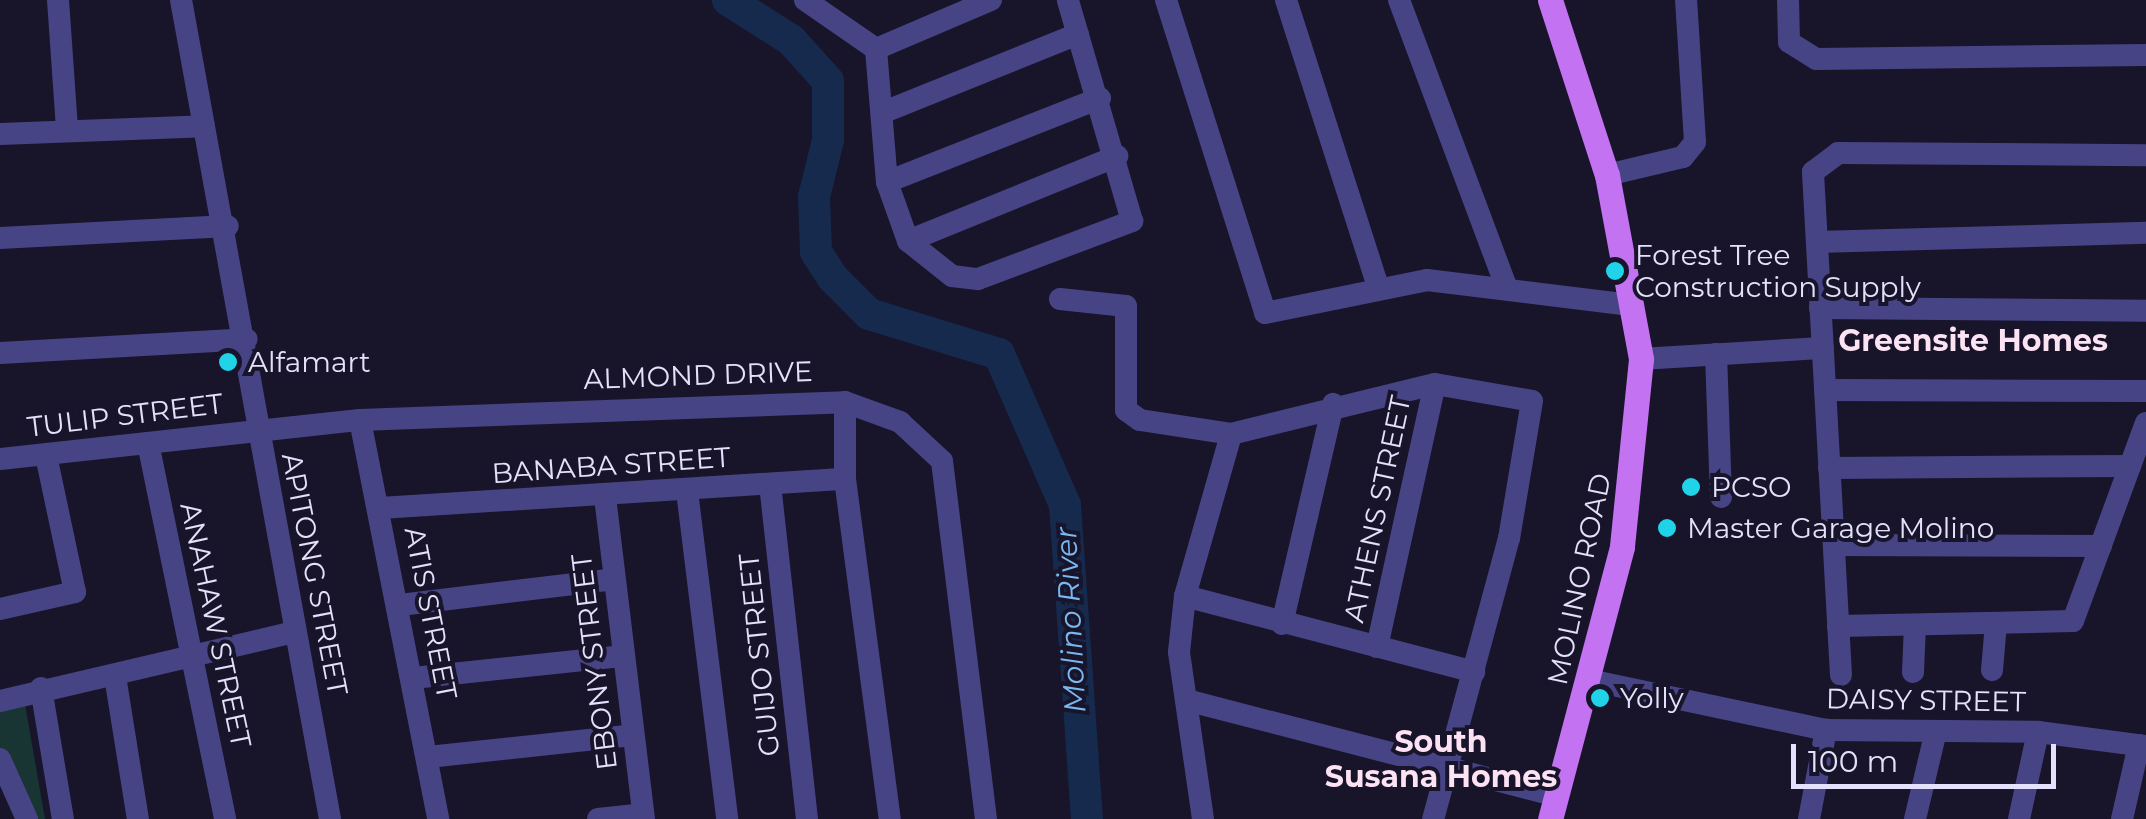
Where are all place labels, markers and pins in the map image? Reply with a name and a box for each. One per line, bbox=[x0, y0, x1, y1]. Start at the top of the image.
place label: Forest Tree Construction Supply bbox=[1635, 238, 1921, 304]
marker: Forest Tree Construction Supply bbox=[1604, 260, 1626, 282]
place label: Alfamart bbox=[248, 345, 371, 379]
marker: Alfamart bbox=[217, 351, 239, 373]
place label: PCSO bbox=[1711, 470, 1792, 504]
marker: PCSO bbox=[1680, 476, 1702, 498]
place label: Master Garage Molino bbox=[1687, 511, 1994, 545]
marker: Master Garage Molino bbox=[1656, 517, 1678, 539]
place label: Yolly bbox=[1620, 681, 1684, 715]
marker: Yolly bbox=[1589, 687, 1611, 709]

